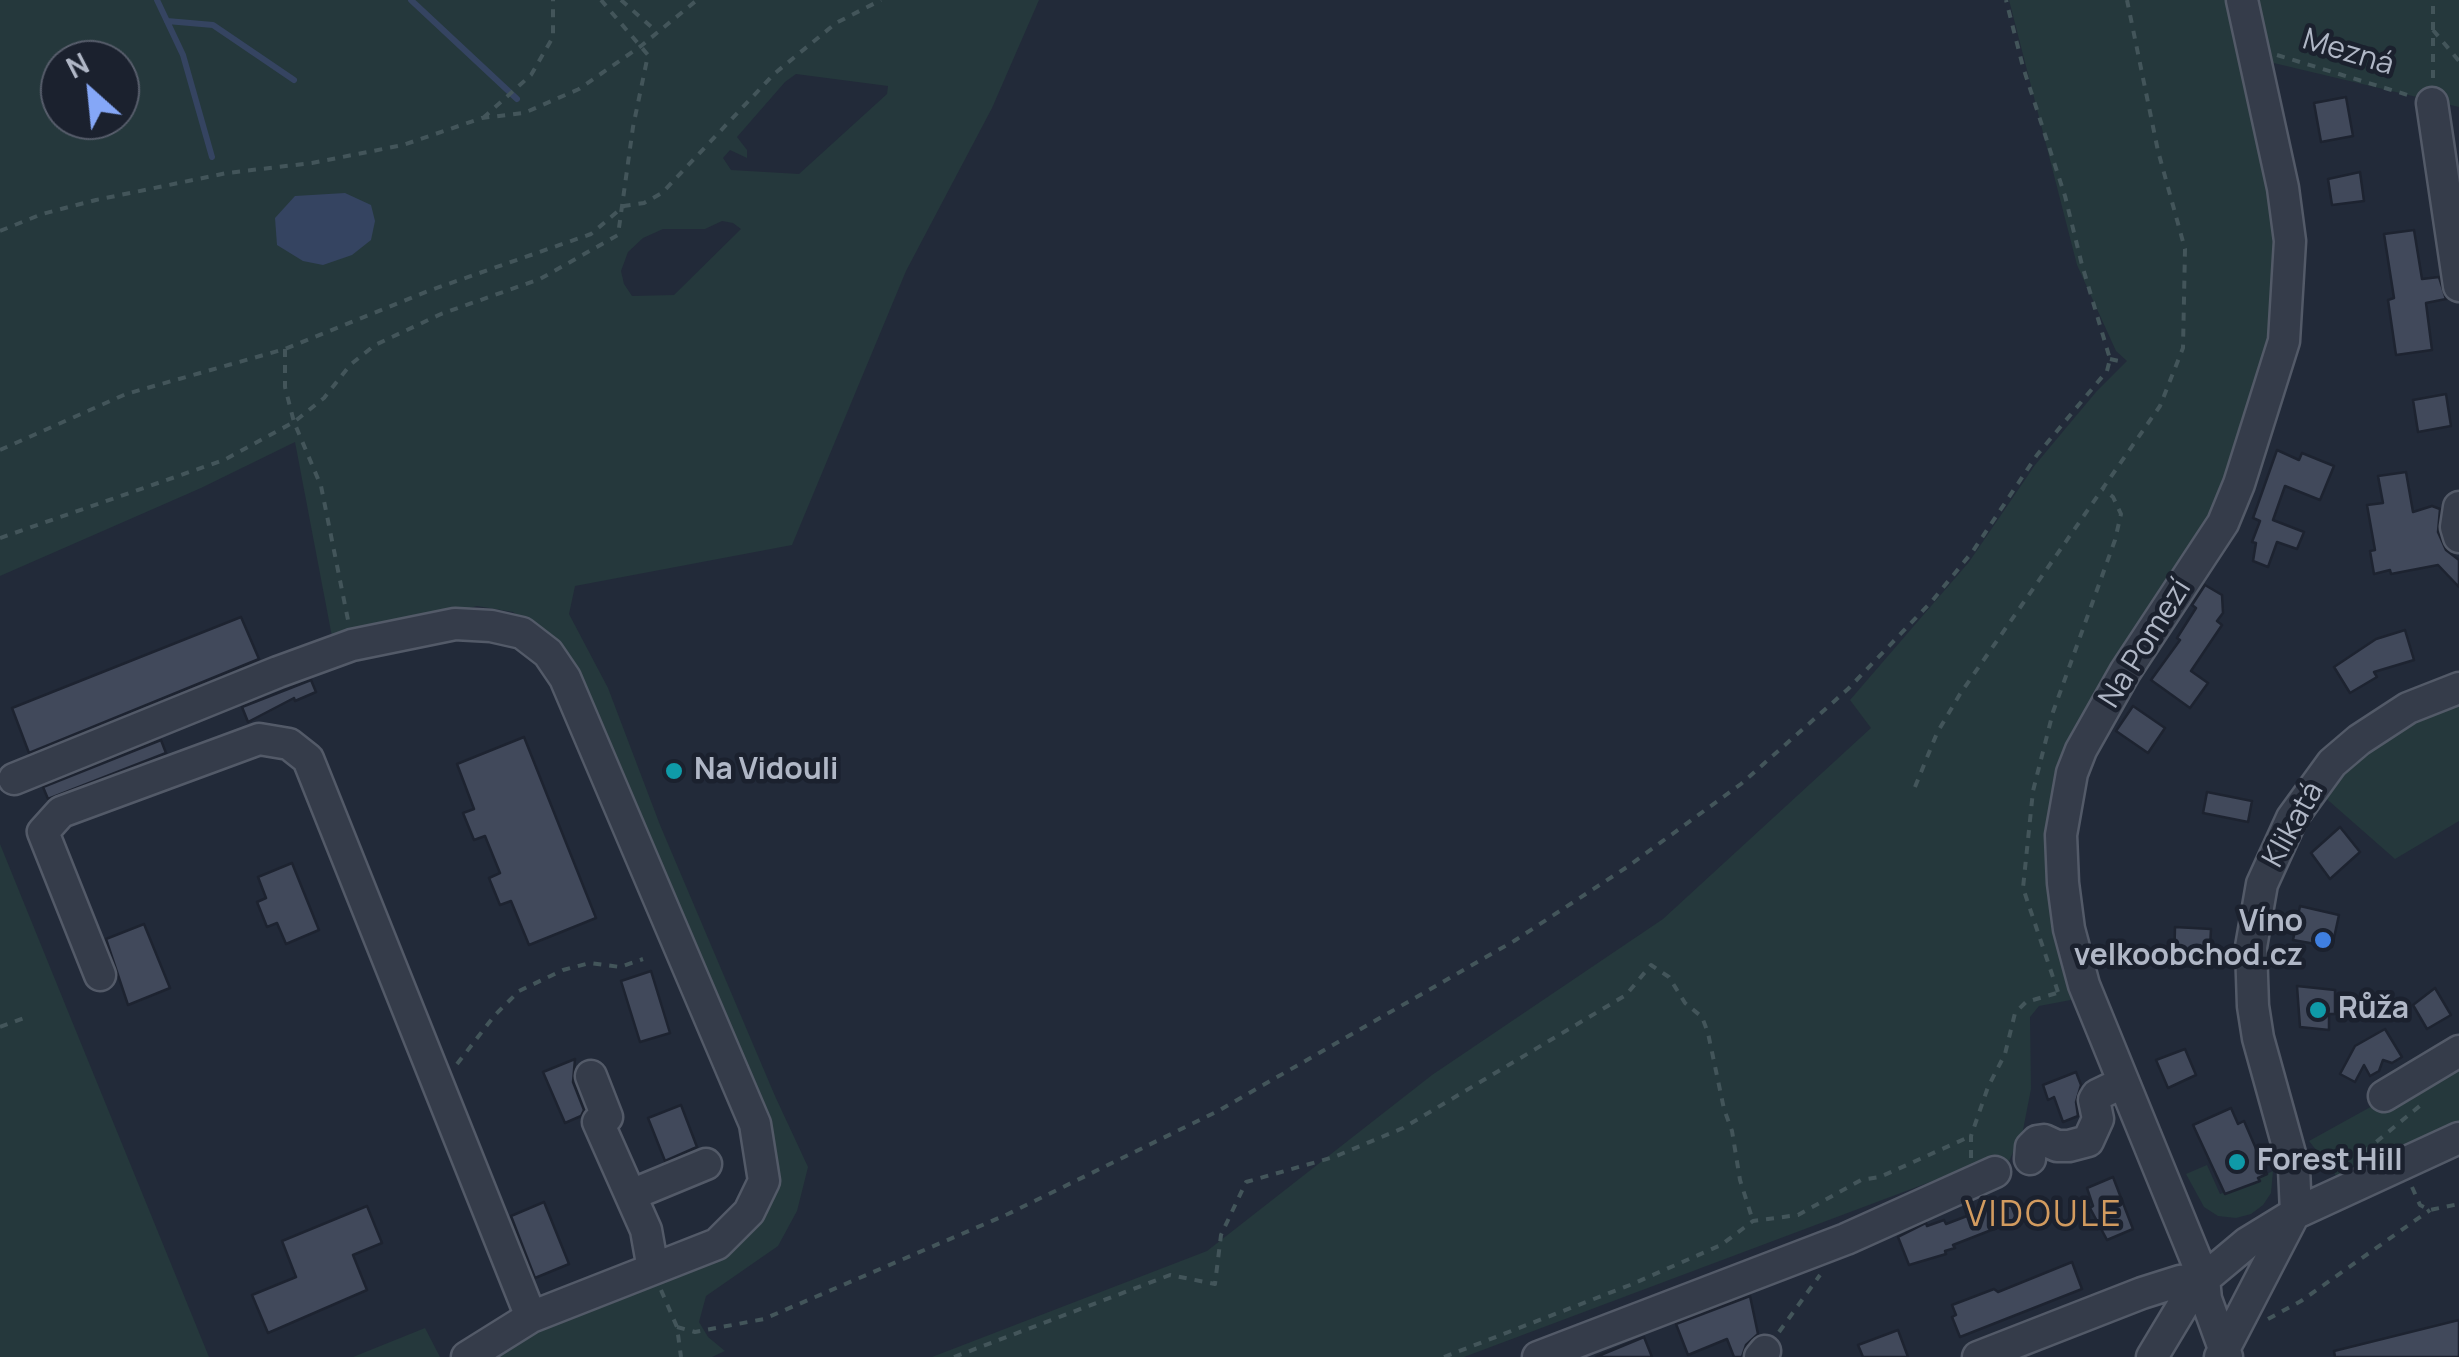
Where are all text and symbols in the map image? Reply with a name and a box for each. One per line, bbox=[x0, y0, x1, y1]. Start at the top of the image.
street label: Mezná bbox=[2298, 22, 2398, 84]
north arrow bbox=[40, 40, 140, 140]
text: N bbox=[60, 44, 95, 87]
street label: Na Pomezí bbox=[2092, 573, 2200, 715]
place label: Na Vidouli bbox=[694, 753, 838, 789]
marker: Na Vidouli bbox=[663, 760, 685, 782]
street label: Klikatá bbox=[2256, 776, 2332, 874]
place label: Víno velkoobchod.cz bbox=[2074, 905, 2303, 976]
marker: Víno velkoobchod.cz bbox=[2312, 929, 2334, 951]
place label: Růža bbox=[2338, 992, 2409, 1028]
marker: Růža bbox=[2307, 999, 2329, 1021]
place label: Forest Hill bbox=[2257, 1144, 2403, 1180]
marker: Forest Hill bbox=[2226, 1151, 2248, 1173]
district label: VIDOULE bbox=[1965, 1195, 2123, 1237]

